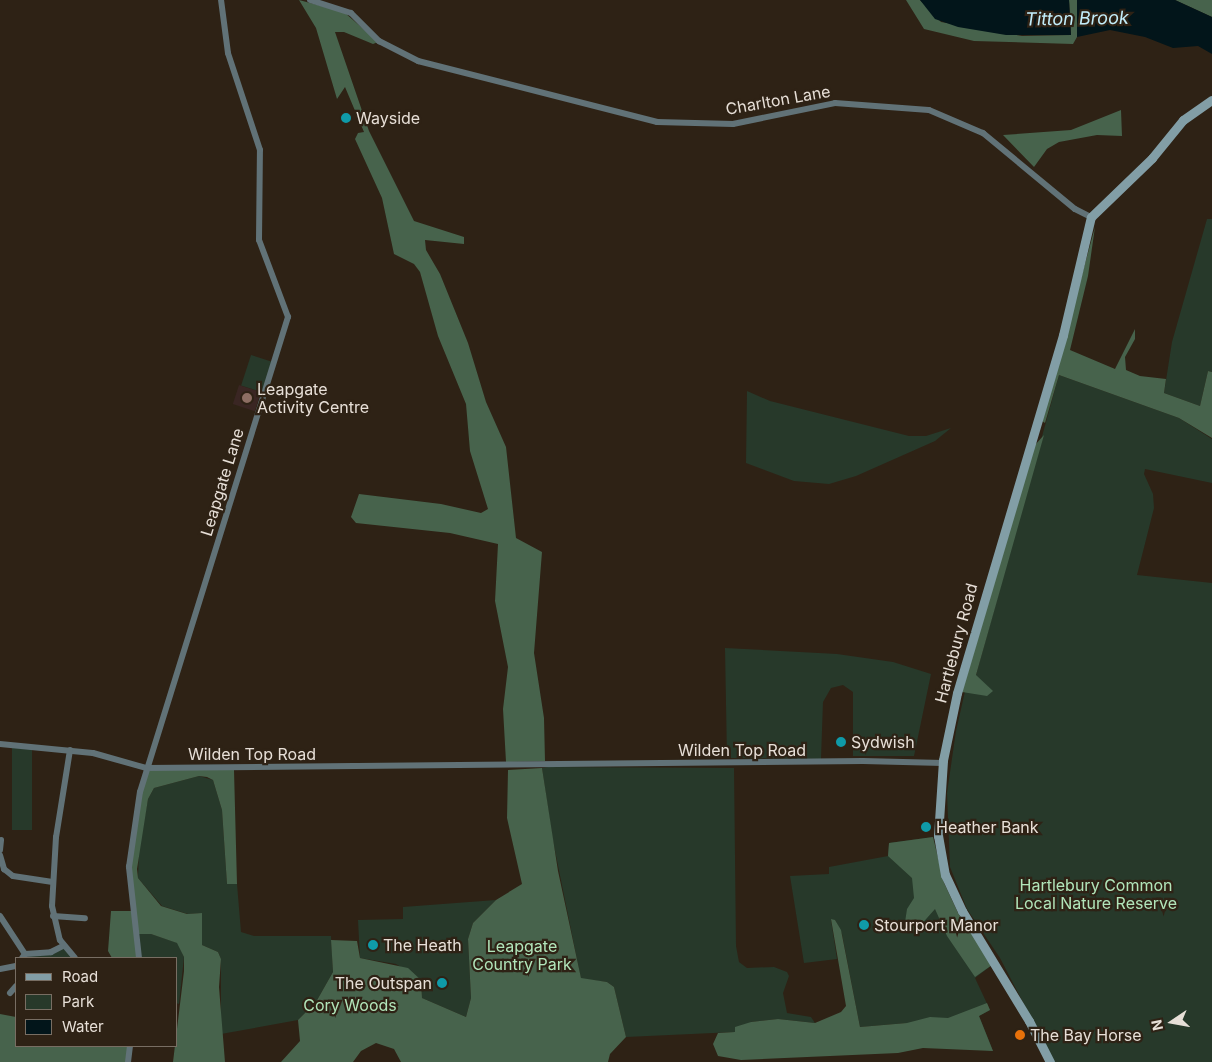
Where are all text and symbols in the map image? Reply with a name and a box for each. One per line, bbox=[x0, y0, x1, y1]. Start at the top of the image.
water label: Titton Brook bbox=[1025, 7, 1129, 31]
street label: Charlton Lane bbox=[724, 81, 832, 119]
place label: Wayside bbox=[356, 108, 420, 128]
marker: Wayside bbox=[340, 112, 352, 124]
place label: Leapgate Activity Centre bbox=[257, 379, 369, 417]
marker: Leapgate Activity Centre bbox=[241, 392, 253, 404]
street label: Leapgate Lane bbox=[196, 426, 248, 538]
street label: Hartlebury Road bbox=[931, 581, 981, 705]
place label: Sydwish bbox=[851, 732, 915, 752]
marker: Sydwish bbox=[835, 736, 847, 748]
street label: Wilden Top Road bbox=[678, 740, 806, 760]
street label: Wilden Top Road bbox=[188, 744, 316, 764]
place label: Heather Bank bbox=[936, 817, 1039, 837]
marker: Heather Bank bbox=[920, 821, 932, 833]
park label: Hartlebury Common Local Nature Reserve bbox=[1015, 875, 1177, 913]
place label: Stourport Manor bbox=[874, 915, 999, 935]
marker: Stourport Manor bbox=[858, 919, 870, 931]
place label: The Heath bbox=[383, 935, 462, 955]
park label: Leapgate Country Park bbox=[472, 936, 572, 974]
marker: The Heath bbox=[367, 939, 379, 951]
legend bbox=[15, 957, 178, 1047]
text: Road bbox=[62, 967, 98, 986]
place label: The Outspan bbox=[335, 973, 432, 993]
marker: The Outspan bbox=[436, 977, 448, 989]
text: Park bbox=[62, 992, 94, 1011]
park label: Cory Woods bbox=[303, 995, 397, 1015]
north arrow bbox=[1147, 997, 1197, 1047]
text: Water bbox=[62, 1017, 104, 1036]
text: N bbox=[1147, 1018, 1166, 1032]
place label: The Bay Horse bbox=[1030, 1025, 1142, 1045]
marker: The Bay Horse bbox=[1014, 1029, 1026, 1041]

